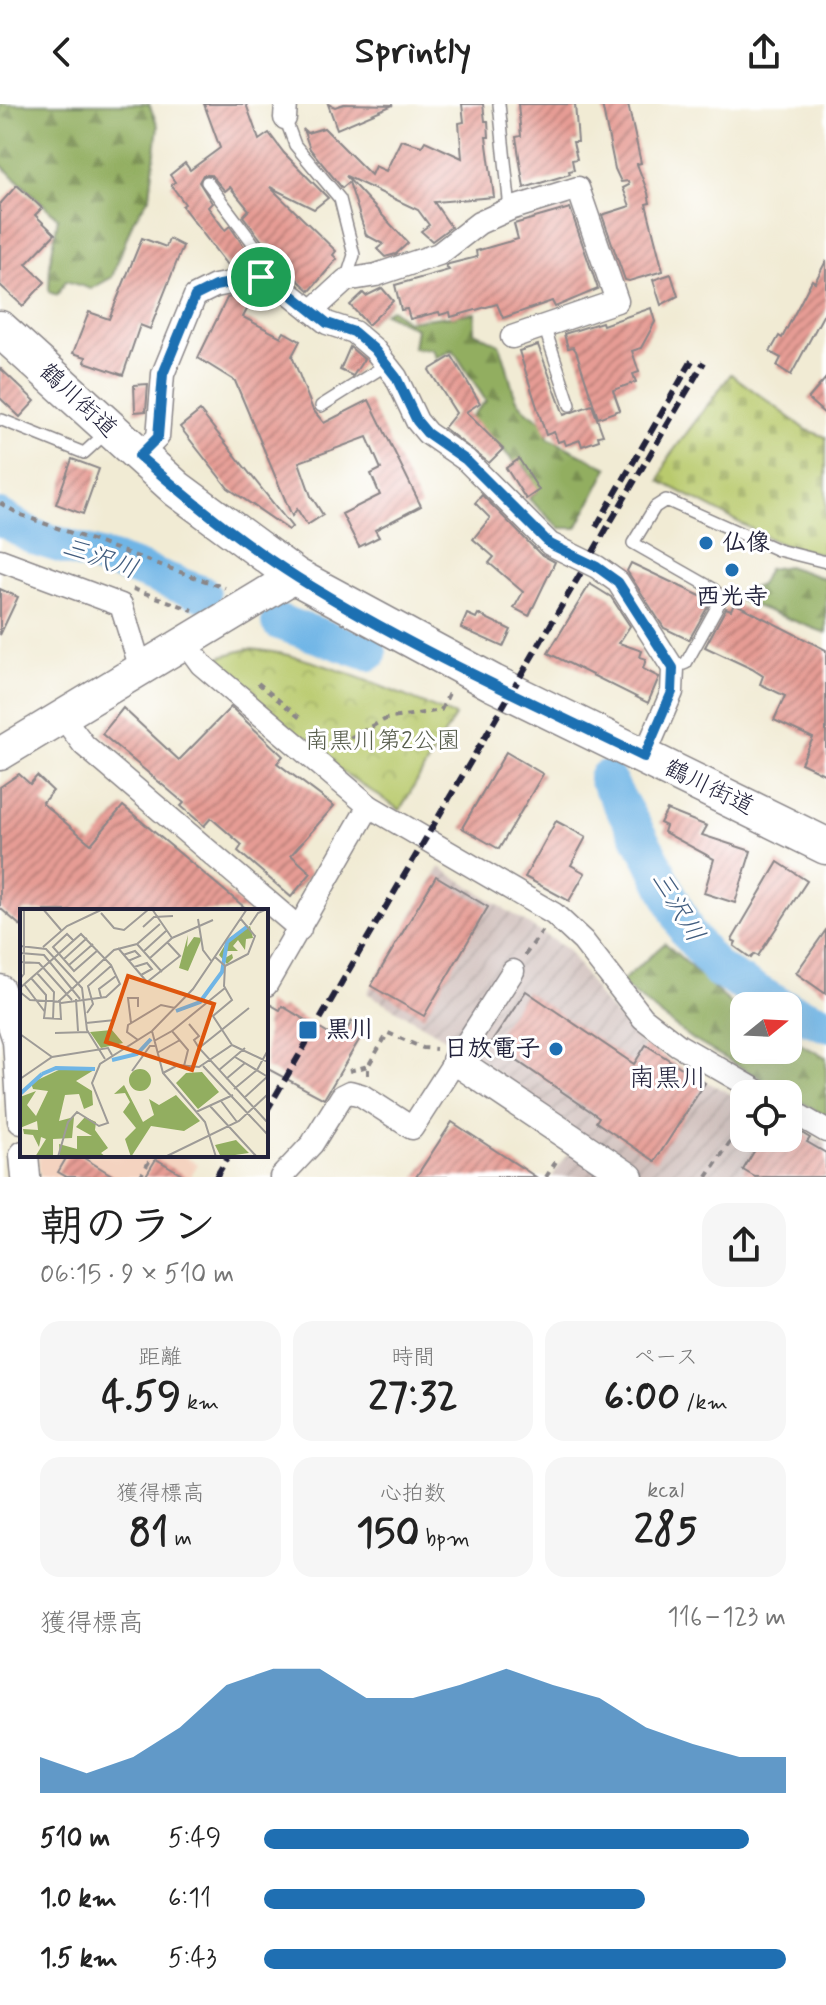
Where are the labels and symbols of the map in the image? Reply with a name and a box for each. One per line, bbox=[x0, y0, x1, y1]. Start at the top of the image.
pin bbox=[227, 243, 295, 311]
street label: 鶴川街道 bbox=[32, 357, 124, 445]
place label: 仏像 bbox=[722, 528, 770, 559]
water label: 三沢川 bbox=[58, 530, 142, 588]
marker: 仏像 bbox=[697, 534, 715, 552]
marker: 西光寺 bbox=[723, 561, 741, 579]
place label: 西光寺 bbox=[696, 582, 768, 613]
park label: 南黒川第2公園 bbox=[305, 726, 461, 757]
street label: 鶴川街道 bbox=[659, 753, 759, 823]
water label: 三沢川 bbox=[642, 865, 712, 949]
inset map bbox=[20, 909, 268, 1157]
north arrow bbox=[730, 992, 802, 1064]
place label: 黒川 bbox=[326, 1015, 374, 1046]
marker: 黒川 bbox=[297, 1019, 319, 1041]
place label: 日放電子 bbox=[444, 1034, 540, 1065]
marker: 日放電子 bbox=[547, 1040, 565, 1058]
district label: 南黒川 bbox=[629, 1062, 707, 1096]

